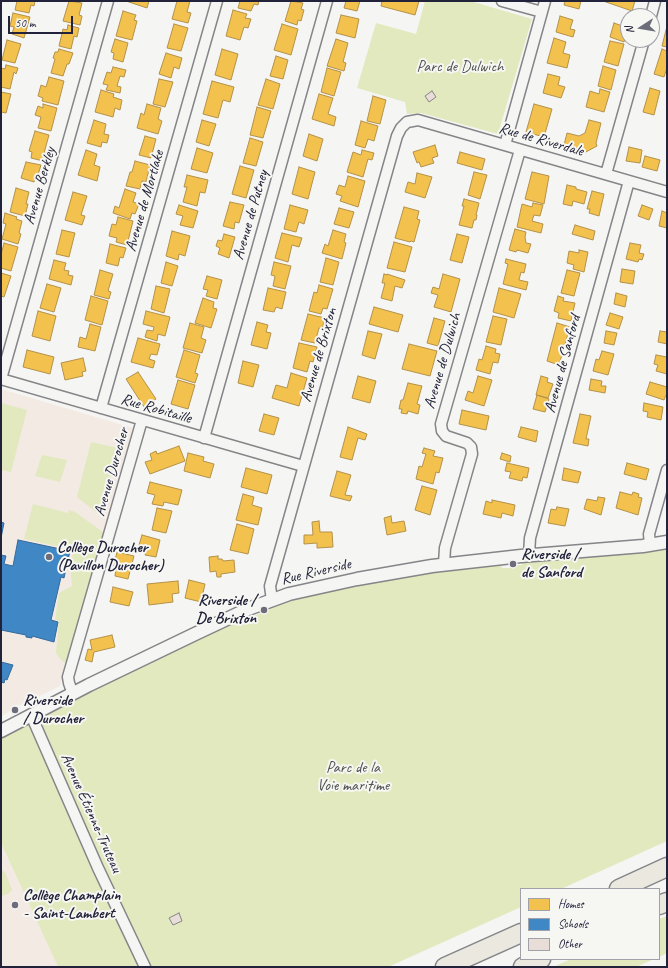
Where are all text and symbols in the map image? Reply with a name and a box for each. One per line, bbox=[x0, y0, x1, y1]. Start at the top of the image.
scale bar bbox=[10, 8, 75, 34]
north arrow bbox=[620, 8, 660, 48]
text: 50 m bbox=[15, 15, 35, 31]
text: N bbox=[622, 25, 637, 35]
park label: Parc de Dulwich bbox=[416, 57, 504, 77]
street label: Rue de Riverdale bbox=[496, 119, 586, 161]
street label: Avenue Berkley bbox=[20, 145, 60, 227]
street label: Avenue de Mortlake bbox=[121, 148, 169, 254]
street label: Avenue de Putney bbox=[229, 168, 273, 262]
street label: Avenue de Brixton bbox=[296, 306, 342, 404]
street label: Avenue de Dulwich bbox=[420, 311, 466, 411]
street label: Avenue de Sanford bbox=[541, 313, 585, 415]
street label: Rue Robitaille bbox=[118, 390, 194, 428]
street label: Avenue Durocher bbox=[90, 426, 134, 518]
place label: Collège Durocher (Pavillon Durocher) bbox=[57, 538, 163, 576]
place label: Riverside / de Sanford bbox=[521, 545, 582, 583]
marker: Collège Durocher (Pavillon Durocher) bbox=[44, 552, 54, 562]
street label: Rue Riverside bbox=[279, 555, 353, 589]
marker: Riverside / de Sanford bbox=[508, 559, 518, 569]
place label: Riverside / De Brixton bbox=[196, 591, 256, 629]
marker: Riverside / De Brixton bbox=[259, 605, 269, 615]
place label: Riverside / Durocher bbox=[23, 691, 83, 729]
marker: Riverside / Durocher bbox=[10, 705, 20, 715]
street label: Avenue Étienne-Truteau bbox=[56, 750, 126, 876]
park label: Parc de la Voie maritime bbox=[317, 758, 389, 796]
place label: Collège Champlain - Saint-Lambert bbox=[23, 886, 120, 924]
legend bbox=[520, 888, 660, 960]
text: Homes bbox=[558, 896, 584, 912]
marker: Collège Champlain - Saint-Lambert bbox=[10, 900, 20, 910]
text: Schools bbox=[558, 916, 588, 932]
text: Other bbox=[558, 936, 582, 952]

